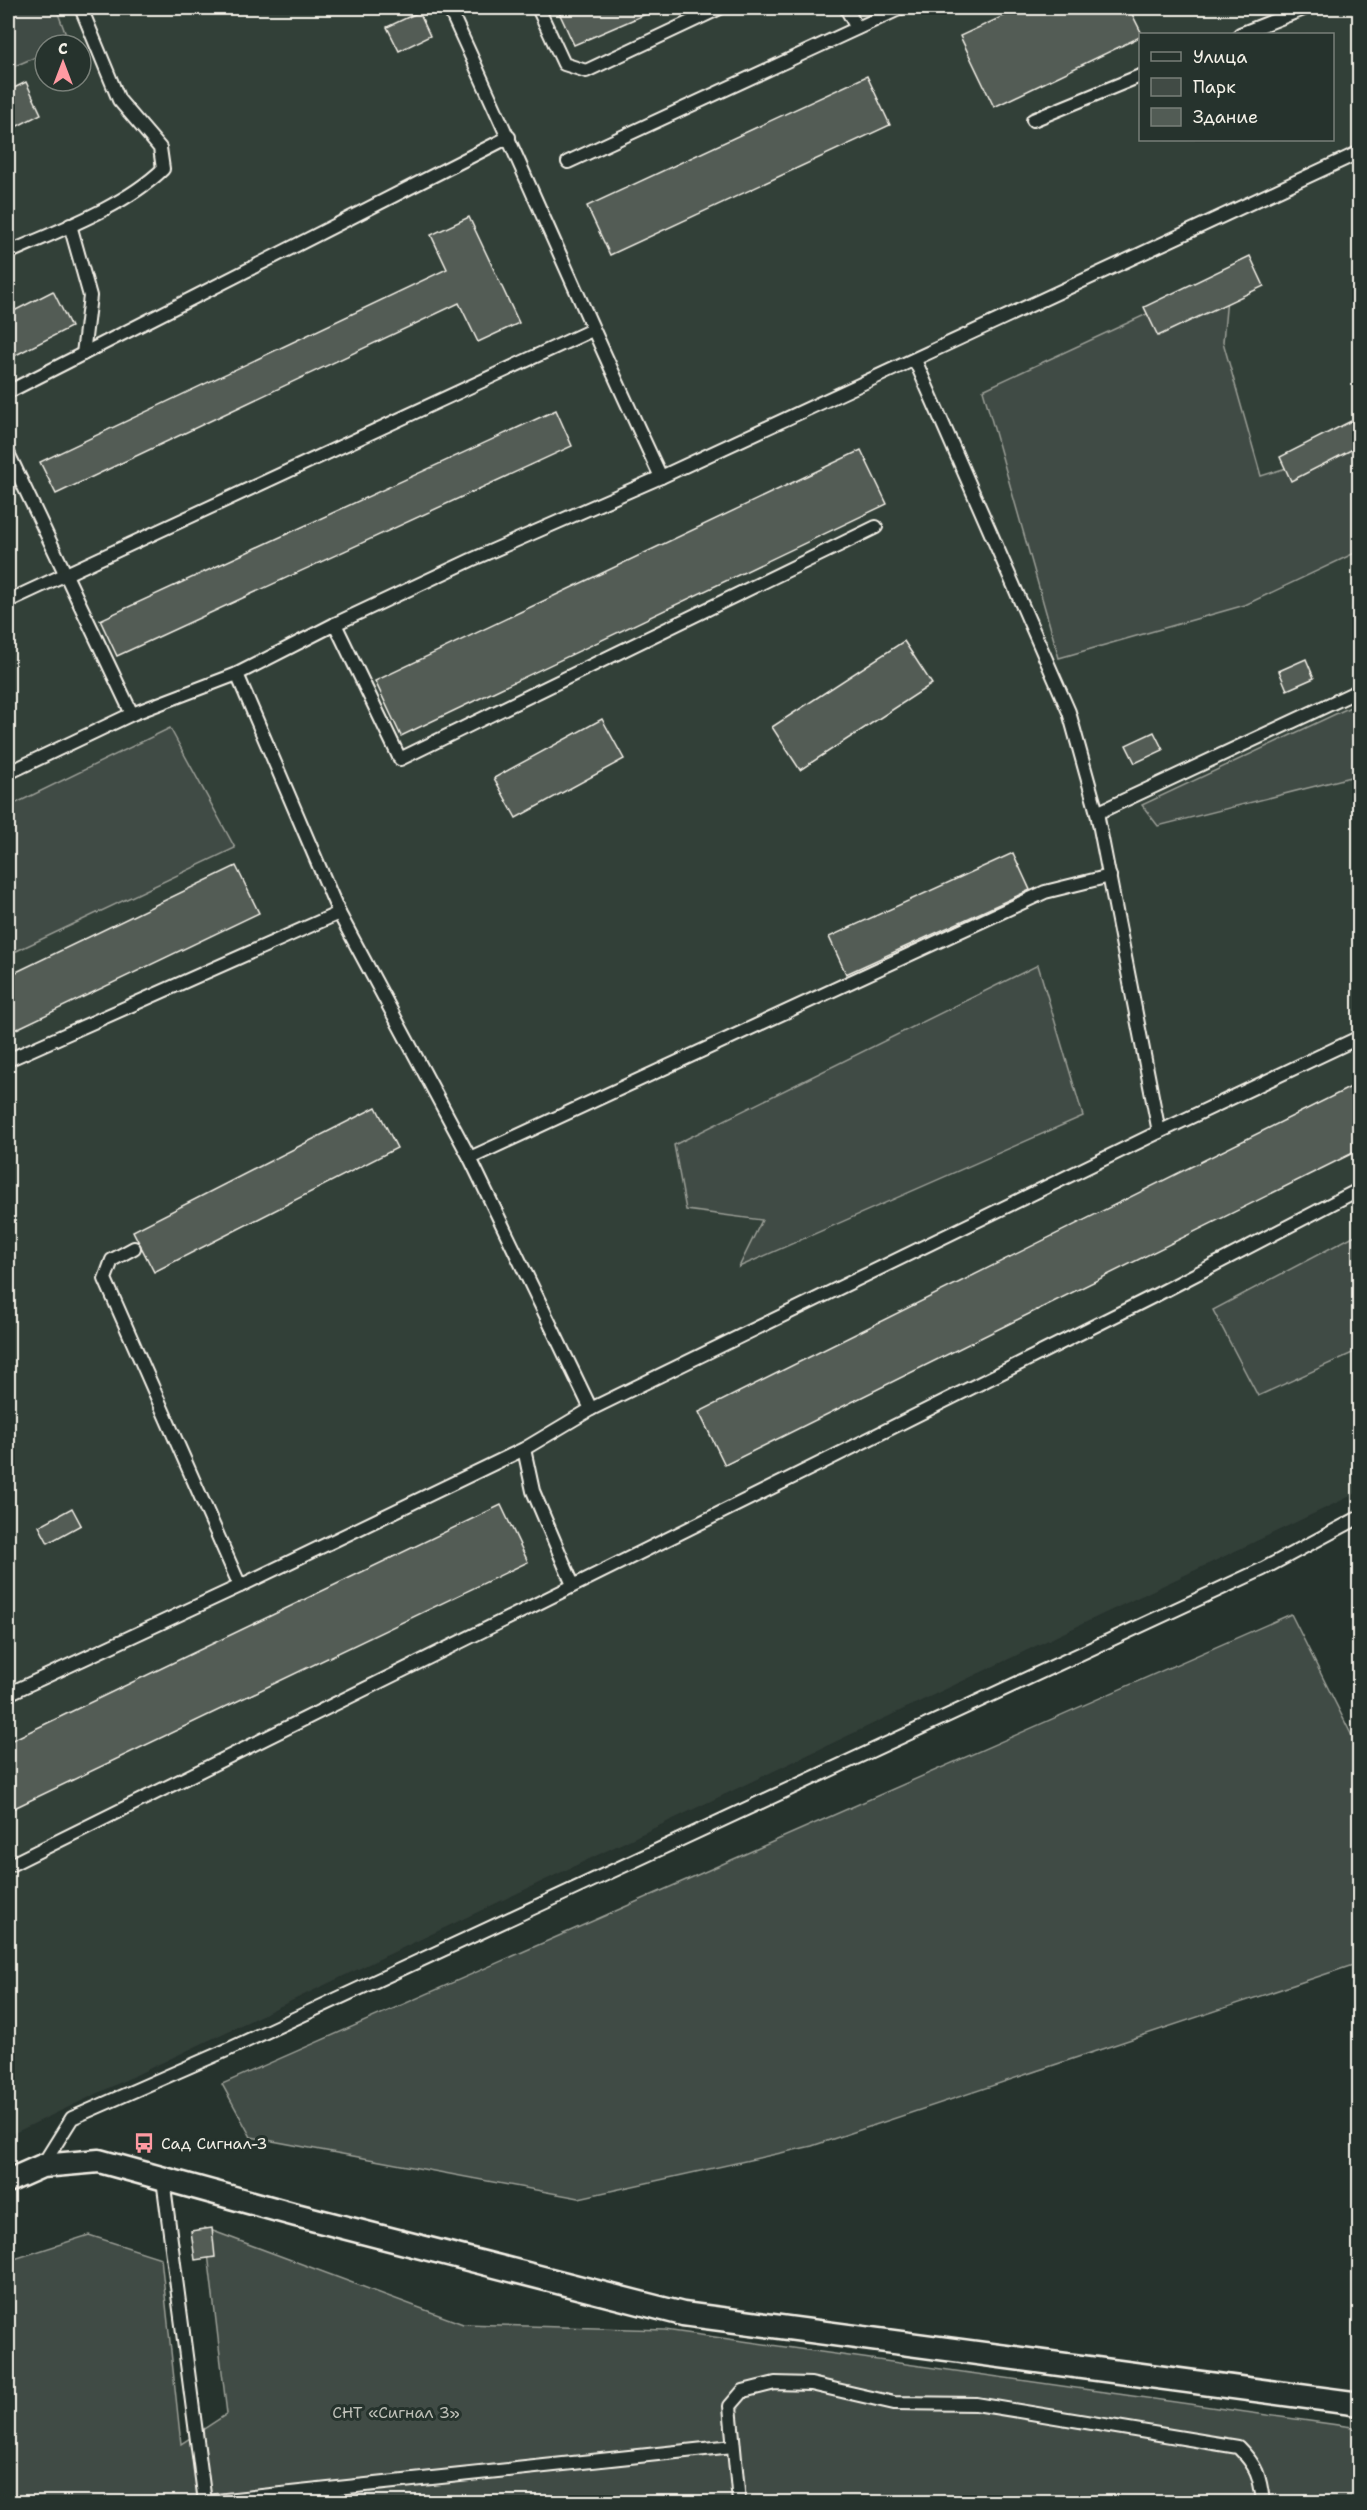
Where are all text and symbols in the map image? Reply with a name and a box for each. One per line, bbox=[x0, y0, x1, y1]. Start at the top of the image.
north arrow bbox=[33, 33, 93, 93]
legend bbox=[1139, 33, 1334, 141]
text: С bbox=[58, 38, 68, 59]
text: Улица bbox=[1193, 45, 1247, 69]
text: Парк bbox=[1193, 75, 1236, 99]
text: Здание bbox=[1193, 105, 1258, 129]
bus stop icon: Сад Сигнал-3 bbox=[132, 2131, 156, 2155]
place label: Сад Сигнал-3 bbox=[161, 2133, 268, 2154]
park label: СНТ «Сигнал 3» bbox=[332, 2402, 460, 2423]

